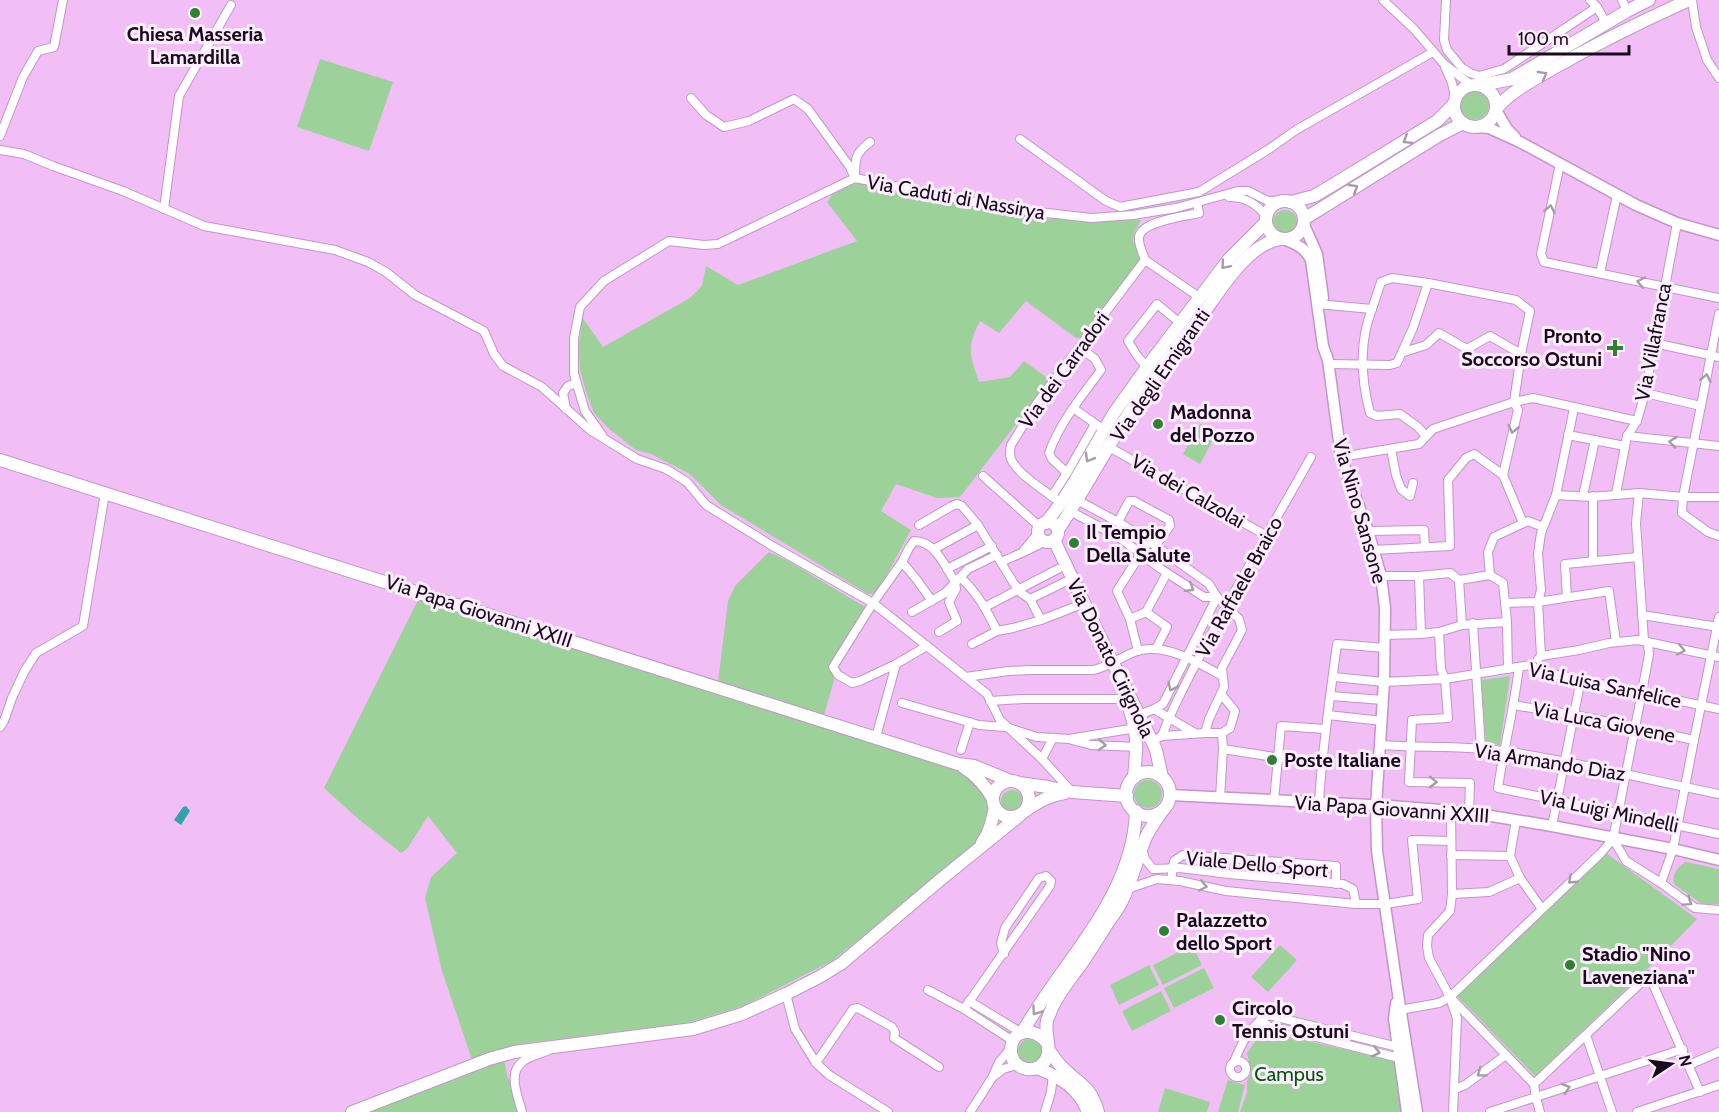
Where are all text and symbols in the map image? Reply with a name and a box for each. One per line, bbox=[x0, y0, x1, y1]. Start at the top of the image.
marker: Chiesa Masseria Lamardilla bbox=[188, 6, 202, 20]
scale bar bbox=[1509, 18, 1629, 56]
place label: Chiesa Masseria Lamardilla bbox=[127, 22, 263, 69]
text: 100 m bbox=[1518, 28, 1569, 50]
one-way arrow bbox=[1537, 70, 1547, 82]
one-way arrow bbox=[1403, 133, 1413, 145]
street label: Via Caduti di Nassirya bbox=[865, 170, 1047, 225]
one-way arrow bbox=[1348, 184, 1358, 196]
one-way arrow bbox=[1543, 204, 1556, 214]
one-way arrow bbox=[1221, 258, 1232, 269]
one-way arrow bbox=[1636, 276, 1646, 289]
street label: Via Villafranca bbox=[1630, 280, 1676, 403]
street label: Via degli Emigranti bbox=[1105, 304, 1215, 446]
street label: Via dei Carradori bbox=[1014, 307, 1114, 433]
place label: Pronto Soccorso Ostuni bbox=[1461, 324, 1602, 371]
marker: Pronto Soccorso Ostuni bbox=[1606, 339, 1624, 357]
one-way arrow bbox=[1699, 373, 1712, 383]
place label: Madonna del Pozzo bbox=[1170, 400, 1255, 447]
marker: Madonna del Pozzo bbox=[1151, 417, 1165, 431]
one-way arrow bbox=[1508, 424, 1521, 434]
street label: Via Nino Sansone bbox=[1328, 436, 1392, 586]
one-way arrow bbox=[1668, 436, 1677, 448]
street label: Via dei Calzolai bbox=[1127, 449, 1249, 533]
one-way arrow bbox=[1084, 452, 1096, 462]
street label: Via Raffaele Braico bbox=[1190, 513, 1288, 661]
place label: Il Tempio Della Salute bbox=[1086, 520, 1191, 567]
marker: Il Tempio Della Salute bbox=[1067, 536, 1081, 550]
street label: Via Papa Giovanni XXIII bbox=[382, 569, 576, 653]
street label: Via Donato Cirignola bbox=[1062, 575, 1160, 742]
one-way arrow bbox=[1184, 580, 1194, 592]
one-way arrow bbox=[1676, 643, 1686, 656]
street label: Via Luisa Sanfelice bbox=[1526, 657, 1684, 713]
one-way arrow bbox=[1167, 680, 1179, 691]
street label: Via Luca Giovene bbox=[1531, 696, 1677, 748]
street label: Via Armando Diaz bbox=[1473, 738, 1627, 786]
one-way arrow bbox=[1098, 739, 1107, 752]
place label: Poste Italiane bbox=[1284, 748, 1401, 772]
marker: Poste Italiane bbox=[1265, 753, 1279, 767]
one-way arrow bbox=[1428, 776, 1437, 788]
street label: Via Luigi Mindelli bbox=[1537, 785, 1681, 837]
street label: Via Papa Giovanni XXIII bbox=[1294, 790, 1490, 828]
street label: Viale Dello Sport bbox=[1185, 846, 1329, 882]
one-way arrow bbox=[1568, 873, 1579, 884]
one-way arrow bbox=[1198, 879, 1208, 892]
one-way arrow bbox=[1681, 895, 1692, 906]
place label: Palazzetto dello Sport bbox=[1176, 908, 1272, 955]
marker: Palazzetto dello Sport bbox=[1157, 924, 1171, 938]
place label: Stadio "Nino Laveneziana" bbox=[1582, 942, 1695, 989]
marker: Stadio "Nino Laveneziana" bbox=[1563, 958, 1577, 972]
place label: Circolo Tennis Ostuni bbox=[1232, 996, 1349, 1043]
one-way arrow bbox=[1032, 1004, 1043, 1015]
marker: Circolo Tennis Ostuni bbox=[1213, 1013, 1227, 1027]
north arrow bbox=[1641, 1034, 1701, 1094]
one-way arrow bbox=[1371, 1045, 1381, 1058]
text: N bbox=[1675, 1053, 1696, 1068]
park label: Campus bbox=[1254, 1062, 1324, 1086]
one-way arrow bbox=[1477, 1066, 1488, 1077]
one-way arrow bbox=[1560, 1083, 1571, 1095]

